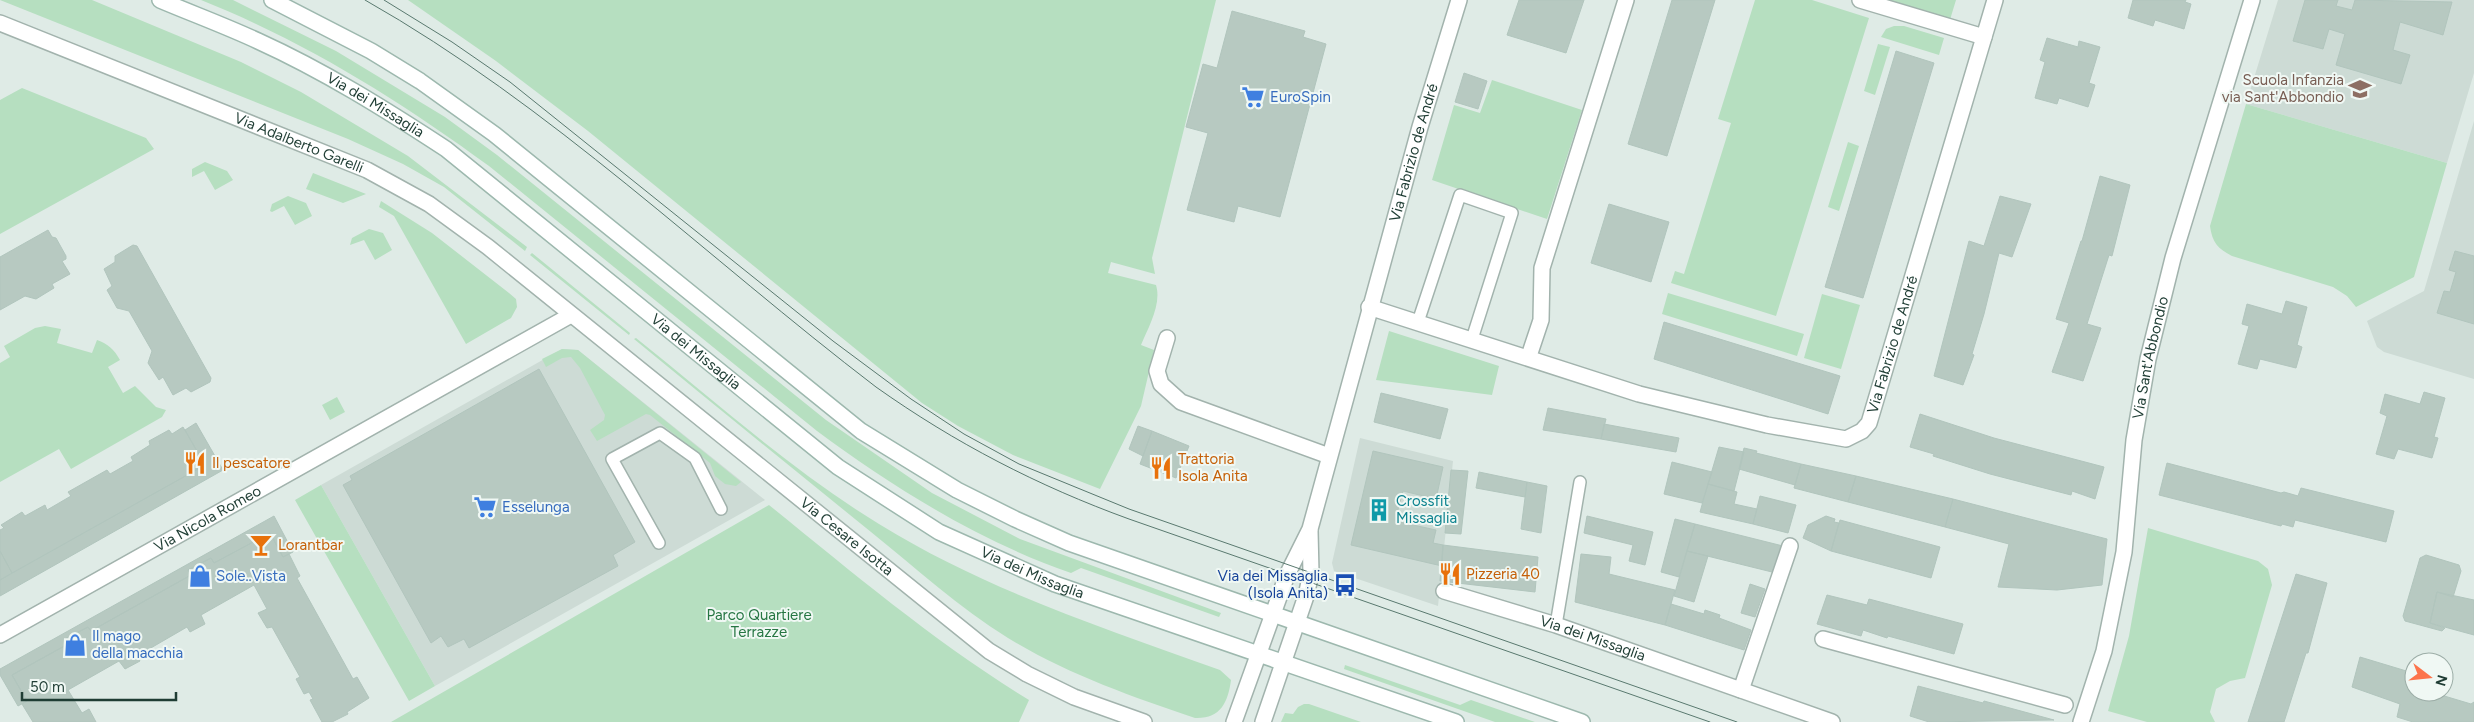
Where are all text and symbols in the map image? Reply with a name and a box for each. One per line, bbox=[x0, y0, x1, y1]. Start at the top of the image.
street label: Via dei Missaglia bbox=[324, 69, 427, 141]
place label: Scuola Infanzia via Sant'Abbondio bbox=[2222, 71, 2344, 106]
school or university icon: Scuola Infanzia via Sant'Abbondio bbox=[2347, 76, 2373, 102]
street label: Via Fabrizio de André bbox=[1385, 81, 1442, 224]
supermarket icon: EuroSpin bbox=[1240, 84, 1266, 110]
place label: EuroSpin bbox=[1270, 88, 1331, 106]
street label: Via Adalberto Garelli bbox=[232, 109, 366, 177]
street label: Via Fabrizio de André bbox=[1863, 273, 1921, 416]
street label: Via Sant'Abbondio bbox=[2129, 294, 2172, 420]
street label: Via dei Missaglia bbox=[647, 310, 744, 394]
restaurant icon: Il pescatore bbox=[182, 450, 208, 476]
place label: Trattoria Isola Anita bbox=[1178, 450, 1248, 485]
place label: Il pescatore bbox=[212, 454, 290, 472]
restaurant icon: Trattoria Isola Anita bbox=[1148, 455, 1174, 481]
street label: Via Nicola Romeo bbox=[151, 481, 264, 556]
place label: Crossfit Missaglia bbox=[1396, 492, 1457, 527]
street label: Via Cesare Isotta bbox=[797, 493, 897, 579]
supermarket icon: Esselunga bbox=[472, 494, 498, 520]
building icon: Crossfit Missaglia bbox=[1366, 497, 1392, 523]
place label: Esselunga bbox=[502, 498, 570, 516]
bar icon: Lorantbar bbox=[248, 532, 274, 558]
place label: Lorantbar bbox=[278, 536, 343, 554]
street label: Via dei Missaglia bbox=[978, 543, 1086, 602]
restaurant icon: Pizzeria 40 bbox=[1437, 561, 1463, 587]
shop icon: Sole..Vista bbox=[187, 563, 213, 589]
place label: Pizzeria 40 bbox=[1466, 565, 1540, 583]
place label: Sole..Vista bbox=[216, 567, 286, 585]
place label: Via dei Missaglia (Isola Anita) bbox=[1218, 567, 1328, 602]
bus stop icon: Via dei Missaglia (Isola Anita) bbox=[1332, 572, 1358, 598]
park label: Parco Quartiere Terrazze bbox=[706, 606, 812, 641]
street label: Via dei Missaglia bbox=[1538, 612, 1648, 665]
place label: Il mago della macchia bbox=[92, 627, 183, 662]
shop icon: Il mago della macchia bbox=[62, 632, 88, 658]
north arrow bbox=[2404, 652, 2454, 702]
scale bar bbox=[22, 670, 176, 702]
text: N bbox=[2431, 673, 2451, 688]
text: 50 m bbox=[30, 678, 65, 696]

